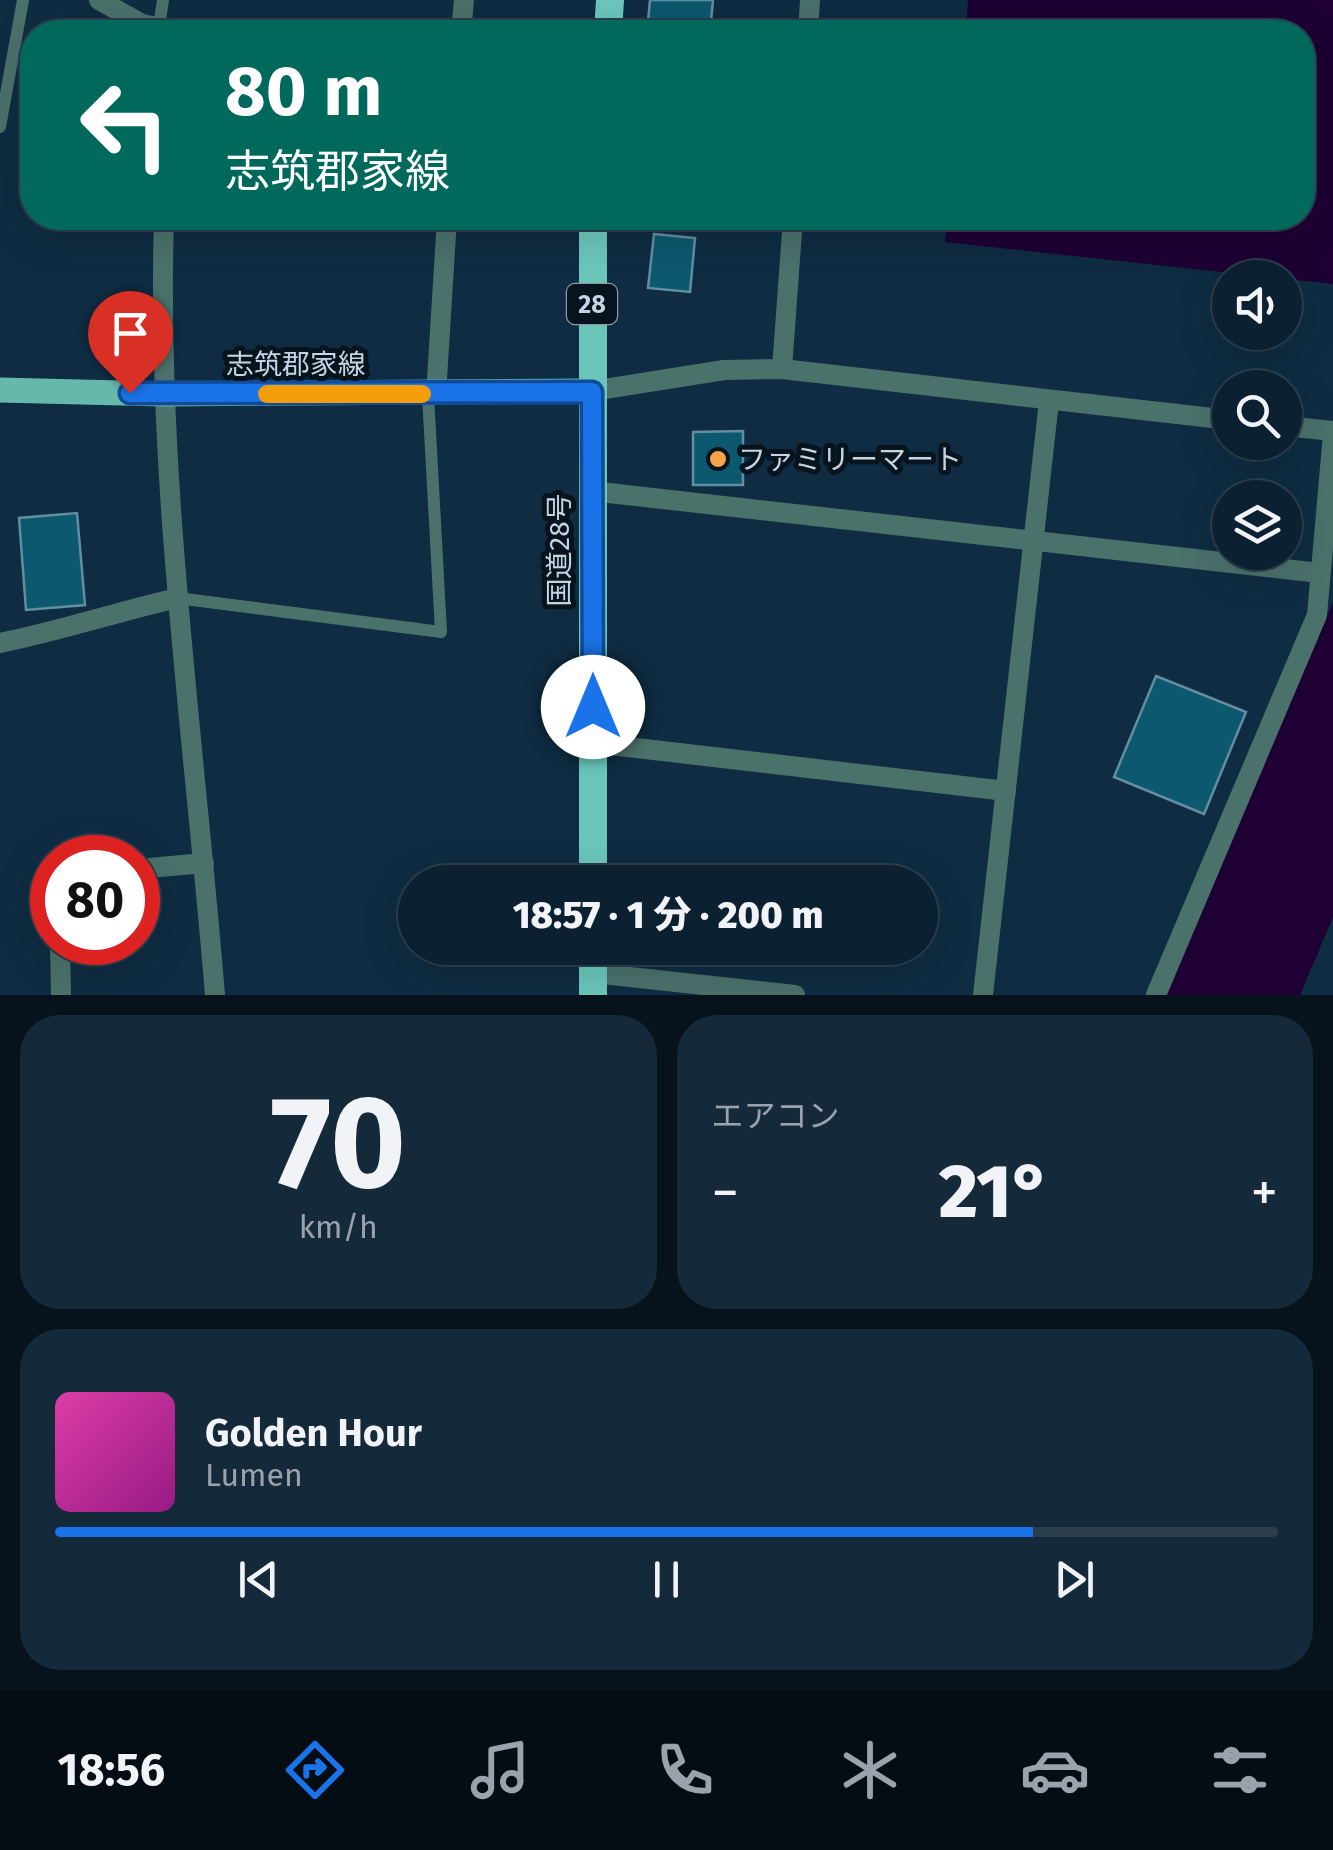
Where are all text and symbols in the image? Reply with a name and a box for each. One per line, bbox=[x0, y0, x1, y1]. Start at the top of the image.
text: 80 m bbox=[225, 50, 382, 134]
icon: left bbox=[60, 60, 190, 190]
text: 志筑郡家線 bbox=[225, 145, 450, 199]
map controls bbox=[1212, 260, 1302, 570]
button: sound bbox=[1212, 260, 1302, 350]
road number: 28 bbox=[567, 284, 617, 324]
pin bbox=[88, 291, 173, 394]
icon: arrive bbox=[103, 306, 158, 361]
street label: 志筑郡家線 bbox=[226, 348, 366, 381]
button: search bbox=[1212, 370, 1302, 460]
place label: ファミリーマート bbox=[738, 443, 962, 476]
marker: ファミリーマート bbox=[707, 448, 729, 470]
button: layers bbox=[1212, 480, 1302, 570]
street label: 国道28号 bbox=[543, 493, 576, 607]
position arrow bbox=[541, 655, 645, 759]
speed limit sign: 80 bbox=[30, 835, 160, 965]
text: 18:57 · 1 分 · 200 m bbox=[513, 892, 823, 938]
text: 70 bbox=[271, 1065, 406, 1221]
text: エアコン bbox=[712, 1097, 840, 1135]
text: 21° bbox=[939, 1147, 1051, 1237]
text: − bbox=[712, 1160, 739, 1226]
text: + bbox=[1251, 1160, 1278, 1226]
text: km/h bbox=[299, 1208, 378, 1246]
text: Golden Hour bbox=[205, 1410, 422, 1456]
text: Lumen bbox=[205, 1456, 303, 1494]
icon: previous bbox=[231, 1552, 286, 1607]
icon: pause bbox=[639, 1552, 694, 1607]
icon: next bbox=[1047, 1552, 1102, 1607]
icon: directions bbox=[280, 1735, 350, 1805]
icon: music bbox=[465, 1735, 535, 1805]
icon: phone bbox=[650, 1735, 720, 1805]
icon: climate bbox=[835, 1735, 905, 1805]
icon: car bbox=[1020, 1735, 1090, 1805]
icon: filters bbox=[1205, 1735, 1275, 1805]
text: 18:56 bbox=[58, 1743, 165, 1797]

